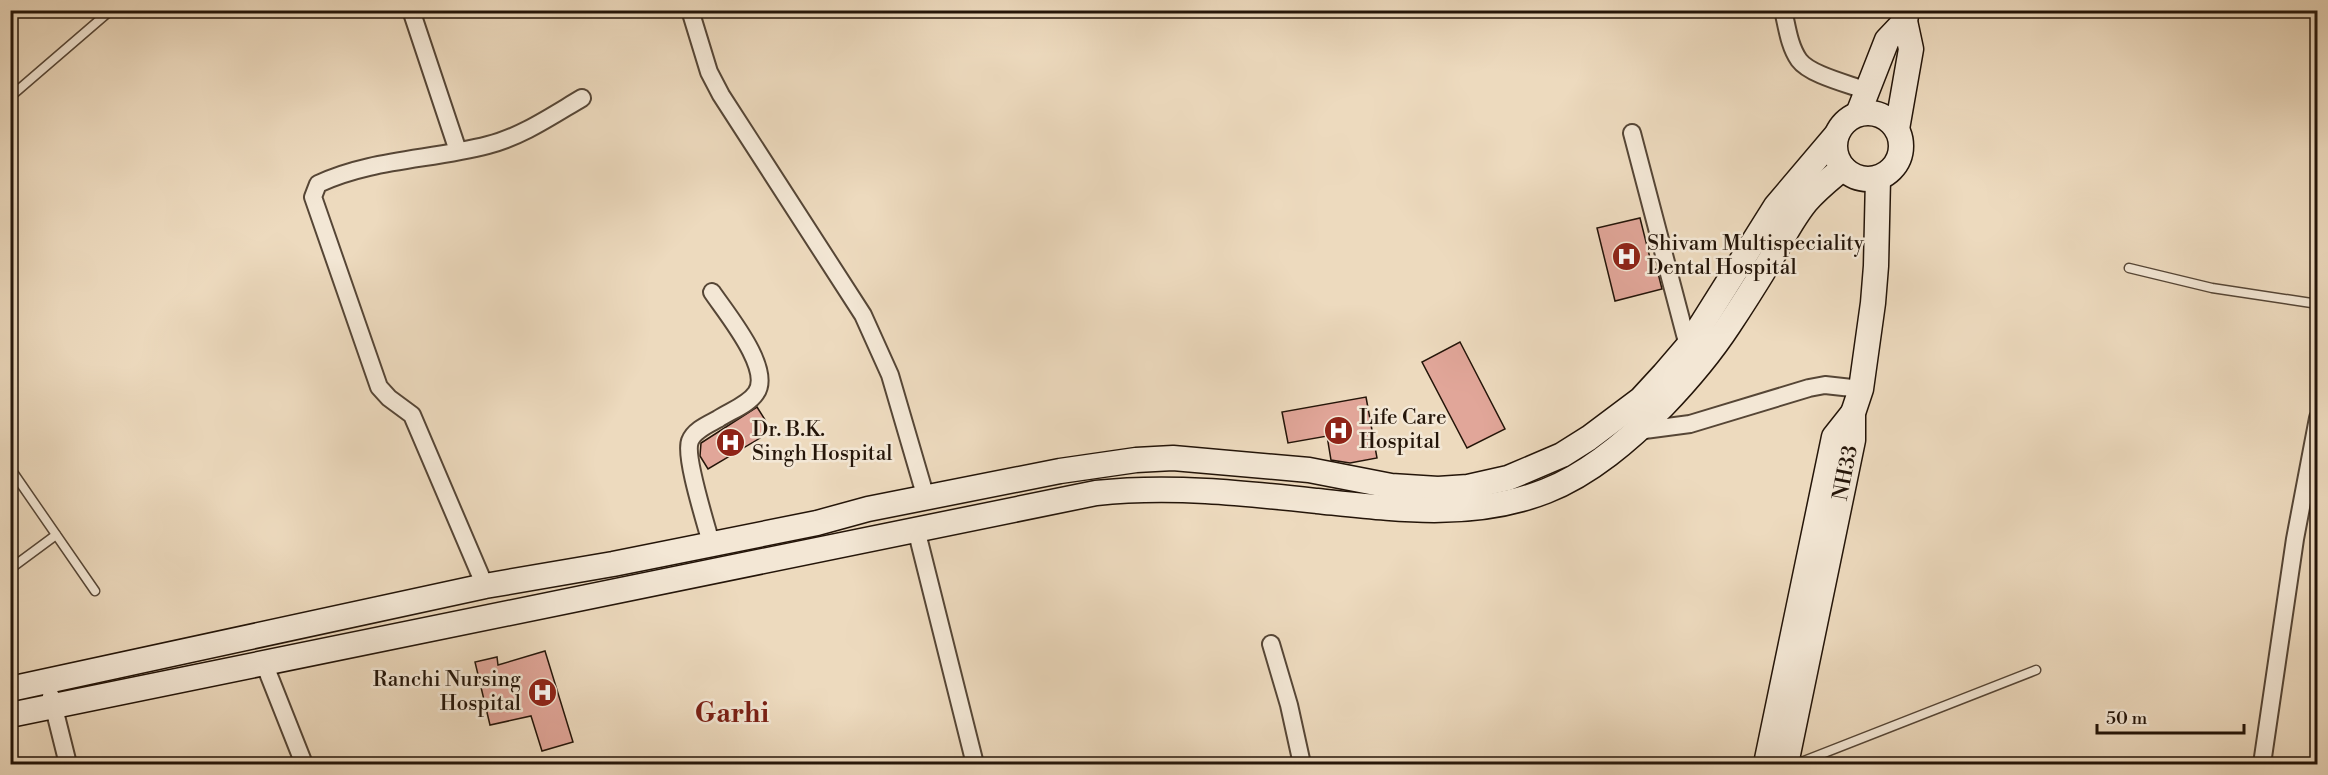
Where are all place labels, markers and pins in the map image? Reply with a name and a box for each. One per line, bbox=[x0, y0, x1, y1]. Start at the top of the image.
place label: Shivam Multispeciality Dental Hospital bbox=[1647, 231, 1865, 281]
hospital icon: Shivam Multispeciality Dental Hospital bbox=[1610, 240, 1642, 272]
place label: Life Care Hospital bbox=[1359, 405, 1447, 455]
hospital icon: Life Care Hospital bbox=[1322, 414, 1354, 446]
place label: Dr. B.K. Singh Hospital bbox=[752, 417, 892, 467]
hospital icon: Dr. B.K. Singh Hospital bbox=[715, 426, 747, 458]
place label: Ranchi Nursing Hospital bbox=[373, 667, 521, 717]
hospital icon: Ranchi Nursing Hospital bbox=[526, 676, 558, 708]

